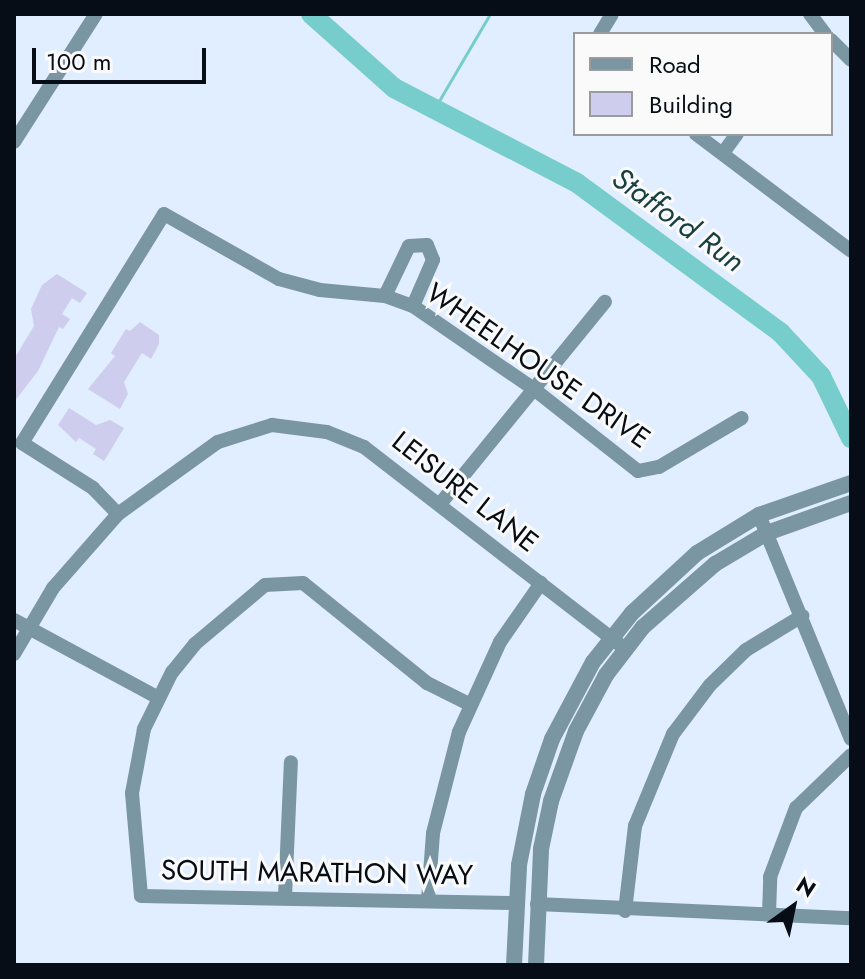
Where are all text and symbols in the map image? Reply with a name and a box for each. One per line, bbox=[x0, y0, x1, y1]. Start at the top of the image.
scale bar bbox=[36, 32, 210, 82]
legend bbox=[573, 32, 833, 136]
text: 100 m bbox=[46, 44, 112, 79]
text: Road bbox=[649, 47, 701, 82]
text: Building bbox=[649, 87, 733, 122]
water label: Stafford Run bbox=[605, 160, 751, 280]
street label: WHEELHOUSE DRIVE bbox=[420, 276, 656, 456]
street label: LEISURE LANE bbox=[385, 425, 545, 559]
street label: SOUTH MARATHON WAY bbox=[161, 853, 473, 893]
north arrow bbox=[753, 867, 833, 947]
text: N bbox=[790, 869, 822, 905]

